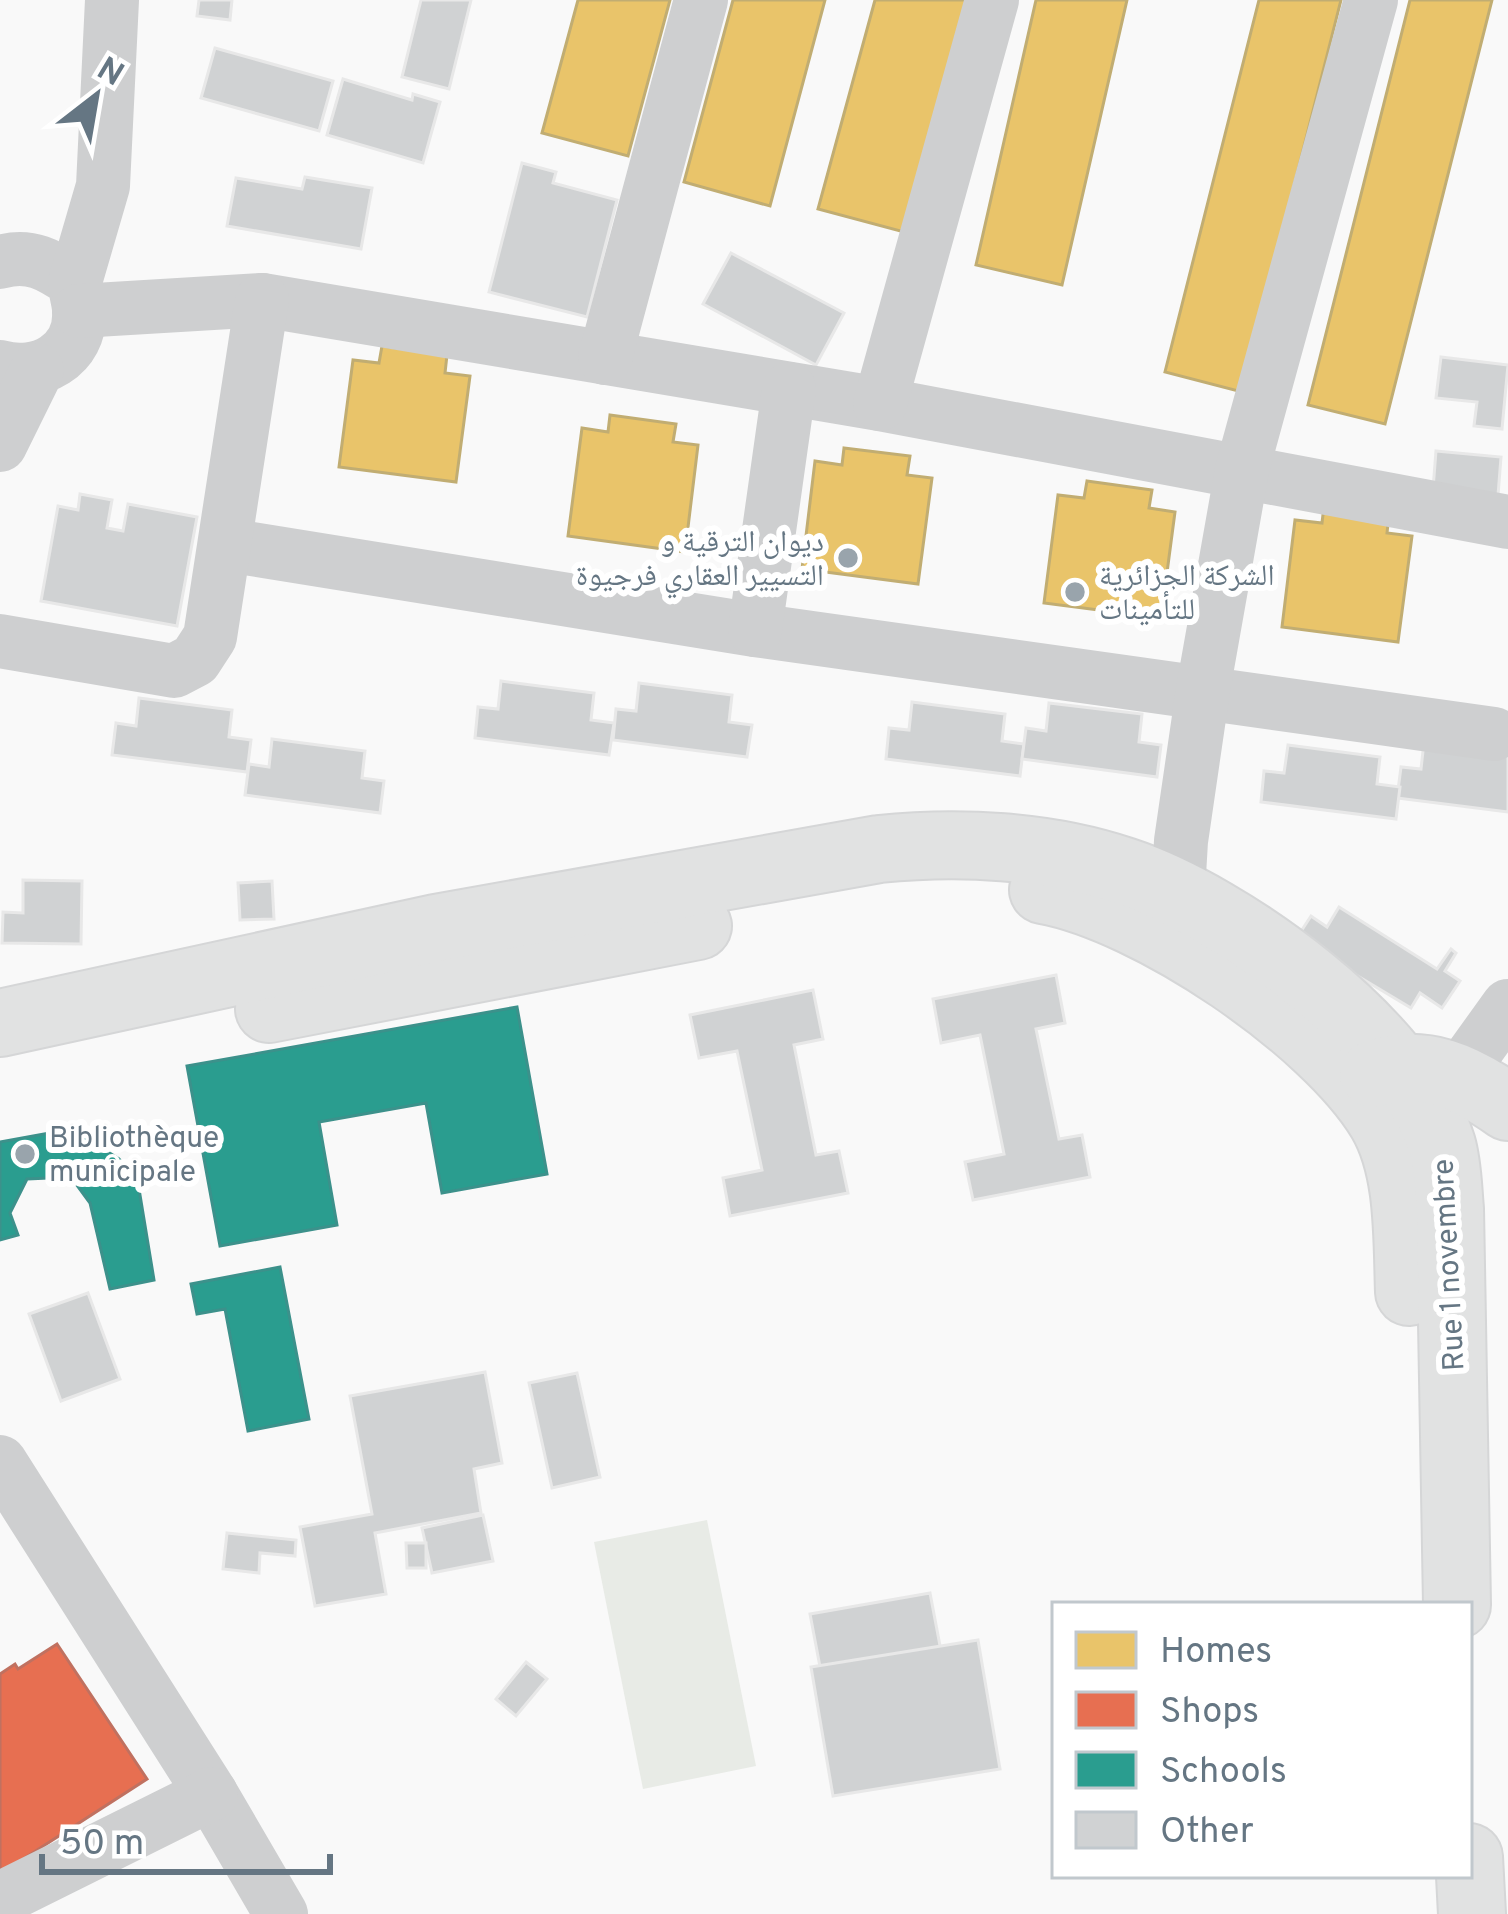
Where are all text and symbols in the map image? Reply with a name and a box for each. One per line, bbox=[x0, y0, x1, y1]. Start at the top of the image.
north arrow bbox=[36, 36, 156, 156]
text: N bbox=[88, 50, 130, 98]
place label: ديوان الترقية و التسيير العقاري فرجيوة bbox=[576, 525, 824, 599]
marker: ديوان الترقية و التسيير العقاري فرجيوة bbox=[835, 545, 861, 571]
place label: الشركة الجزائرية للتأمينات bbox=[1099, 559, 1275, 630]
marker: الشركة الجزائرية للتأمينات bbox=[1062, 579, 1088, 605]
place label: Bibliothèque municipale bbox=[49, 1121, 219, 1192]
marker: Bibliothèque municipale bbox=[12, 1141, 38, 1167]
street label: Rue 1 novembre bbox=[1426, 1158, 1475, 1372]
legend bbox=[1052, 1602, 1472, 1878]
text: Homes bbox=[1160, 1630, 1272, 1676]
text: Shops bbox=[1160, 1690, 1259, 1736]
text: Schools bbox=[1160, 1750, 1287, 1796]
scale bar bbox=[42, 1800, 330, 1874]
text: Other bbox=[1160, 1810, 1254, 1856]
text: 50 m bbox=[60, 1822, 144, 1868]

